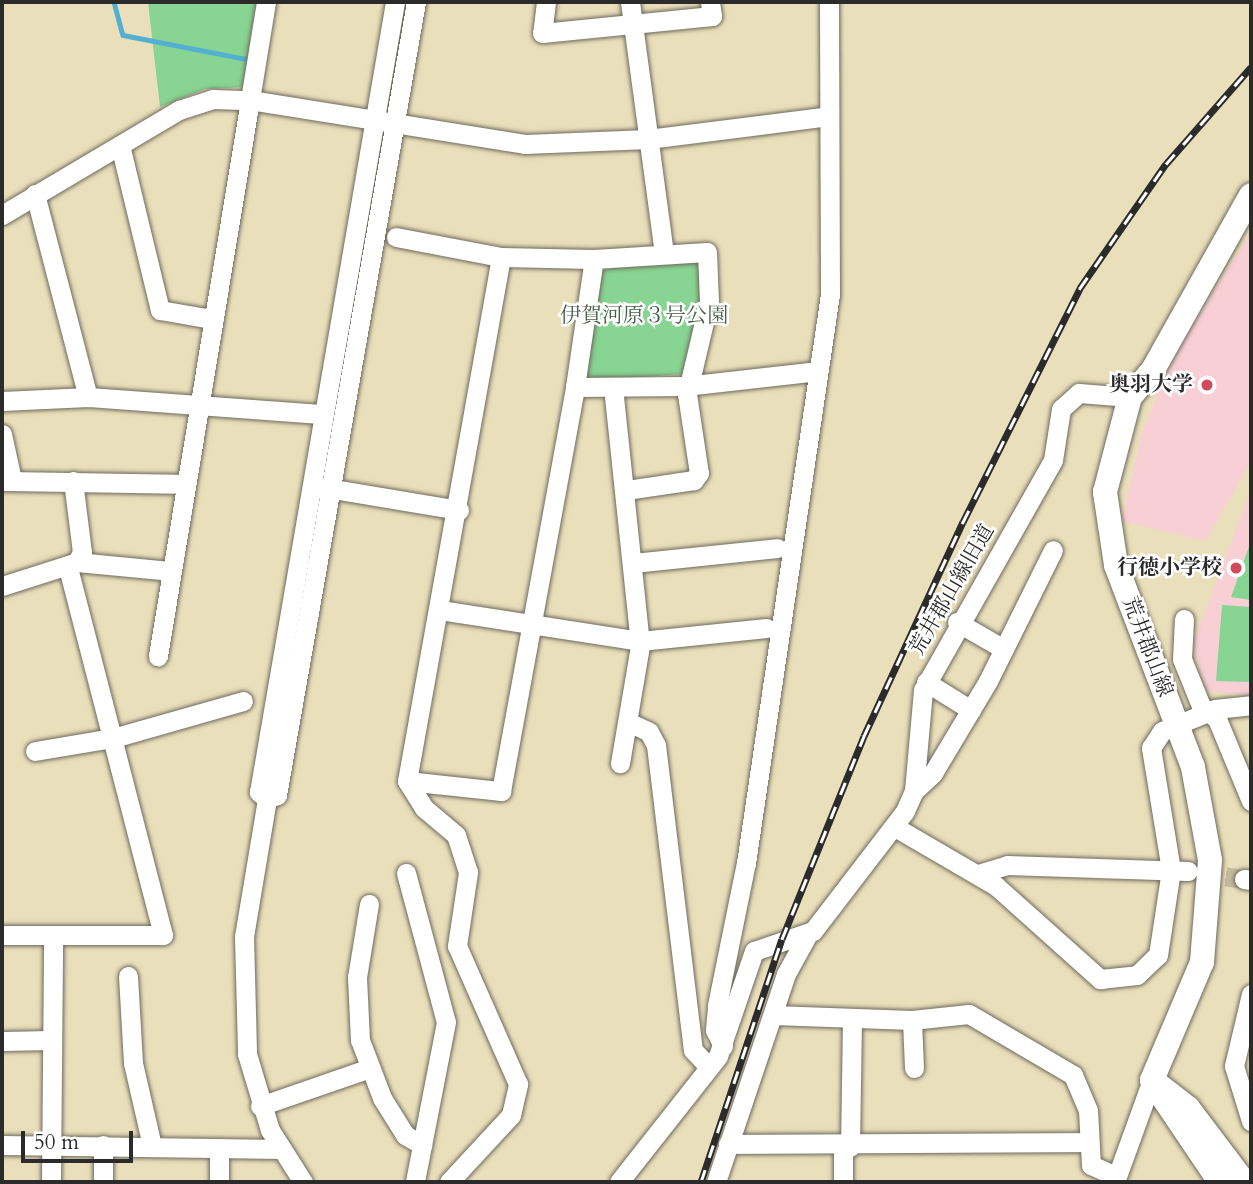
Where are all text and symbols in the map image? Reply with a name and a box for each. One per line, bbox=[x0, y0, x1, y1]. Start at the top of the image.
park label: 伊賀河原３号公園 bbox=[560, 303, 728, 329]
place label: 奥羽大学 bbox=[1109, 372, 1193, 398]
marker: 奥羽大学 bbox=[1199, 377, 1215, 393]
street label: 荒井郡山線旧道 bbox=[904, 520, 1000, 660]
place label: 行徳小学校 bbox=[1117, 555, 1222, 581]
marker: 行徳小学校 bbox=[1228, 560, 1244, 576]
street label: 荒井郡山線 bbox=[1116, 593, 1178, 701]
scale bar bbox=[24, 1118, 136, 1162]
text: 50 m bbox=[34, 1128, 79, 1157]

